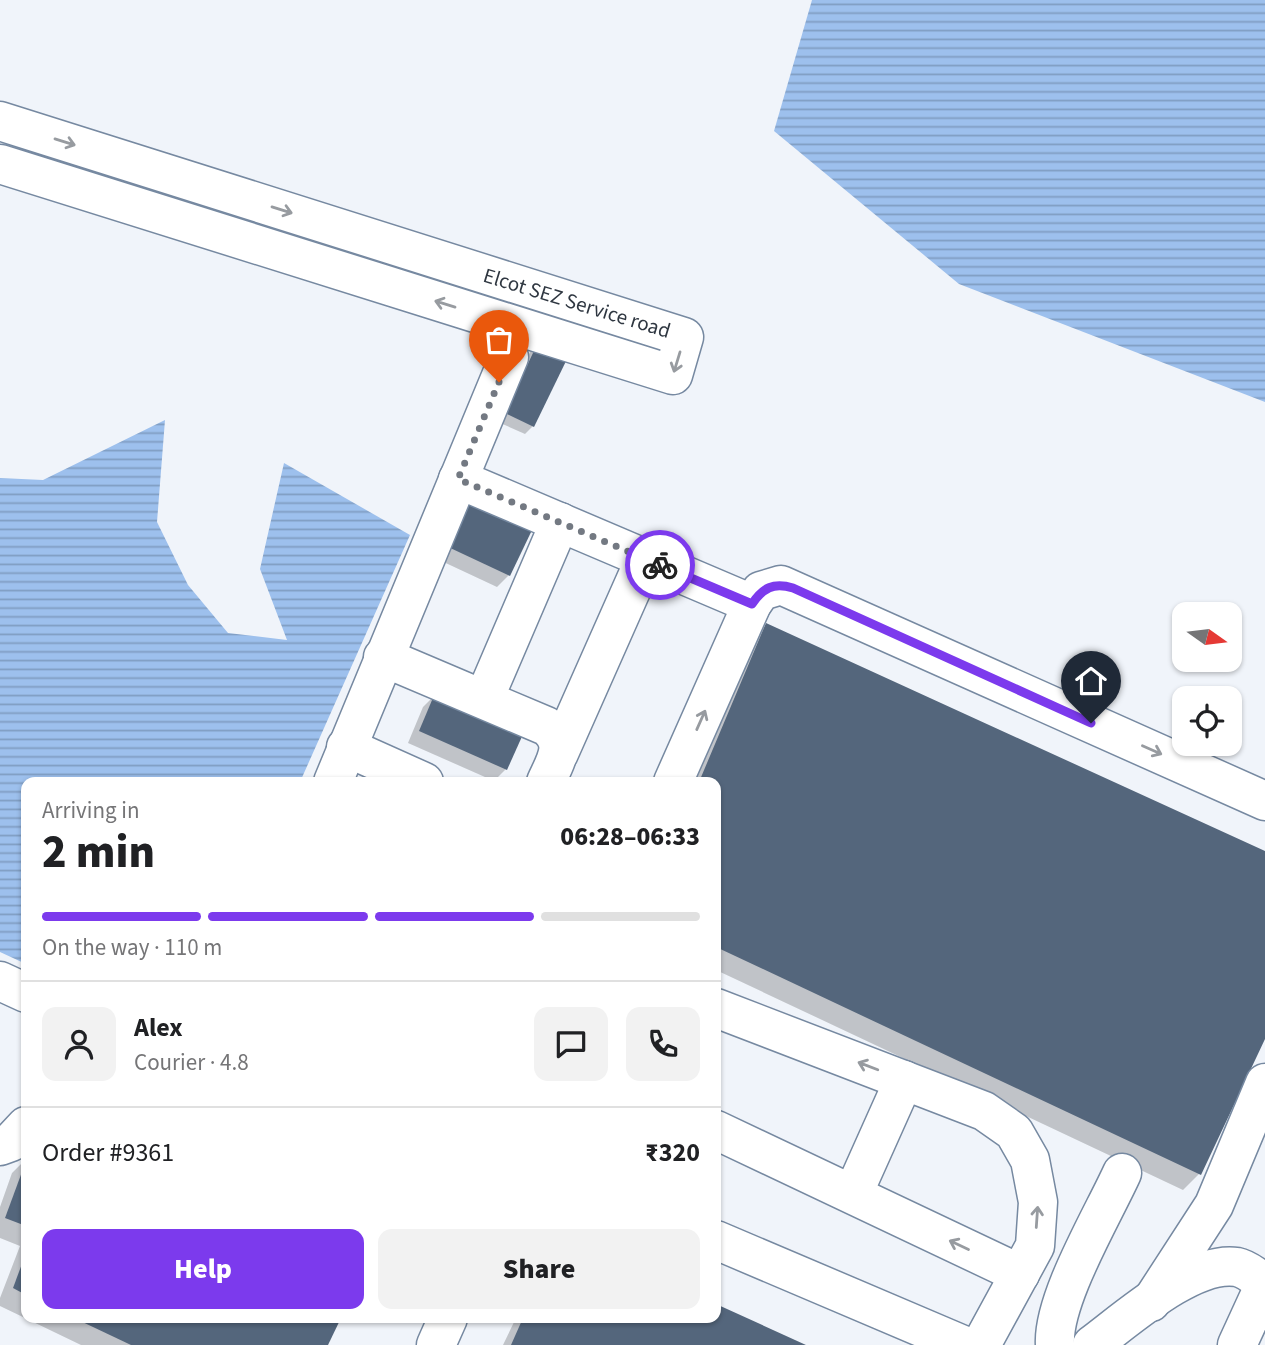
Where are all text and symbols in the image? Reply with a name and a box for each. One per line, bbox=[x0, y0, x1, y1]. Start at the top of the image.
one-way arrow bbox=[54, 136, 76, 149]
one-way arrow bbox=[271, 204, 293, 217]
street label: Elcot SEZ Service road bbox=[480, 260, 674, 346]
one-way arrow bbox=[435, 296, 457, 309]
pin bbox=[469, 310, 529, 382]
icon: bag bbox=[480, 321, 518, 359]
one-way arrow bbox=[669, 351, 682, 373]
courier bbox=[625, 530, 695, 600]
icon: bike bbox=[641, 546, 679, 584]
north arrow bbox=[1172, 602, 1242, 672]
map controls bbox=[1172, 602, 1242, 756]
pin bbox=[1061, 651, 1121, 723]
icon: home bbox=[1072, 662, 1110, 700]
button: locate bbox=[1172, 686, 1242, 756]
one-way arrow bbox=[695, 710, 708, 731]
one-way arrow bbox=[1141, 744, 1162, 757]
text: Arriving in bbox=[42, 794, 140, 827]
text: 06:28–06:33 bbox=[560, 818, 700, 855]
text: 2 min bbox=[42, 820, 155, 885]
text: On the way · 110 m bbox=[42, 931, 222, 964]
button: person bbox=[42, 1007, 116, 1081]
button: chat bbox=[534, 1007, 608, 1081]
button: phone bbox=[626, 1007, 700, 1081]
text: Alex bbox=[134, 1009, 183, 1046]
text: Courier · 4.8 bbox=[134, 1046, 249, 1079]
one-way arrow bbox=[857, 1059, 879, 1072]
text: Order #9361 bbox=[42, 1134, 174, 1171]
text: ₹320 bbox=[645, 1134, 700, 1171]
one-way arrow bbox=[1031, 1206, 1044, 1229]
button: Help bbox=[42, 1229, 364, 1309]
button: Share bbox=[378, 1229, 700, 1309]
one-way arrow bbox=[949, 1238, 970, 1251]

